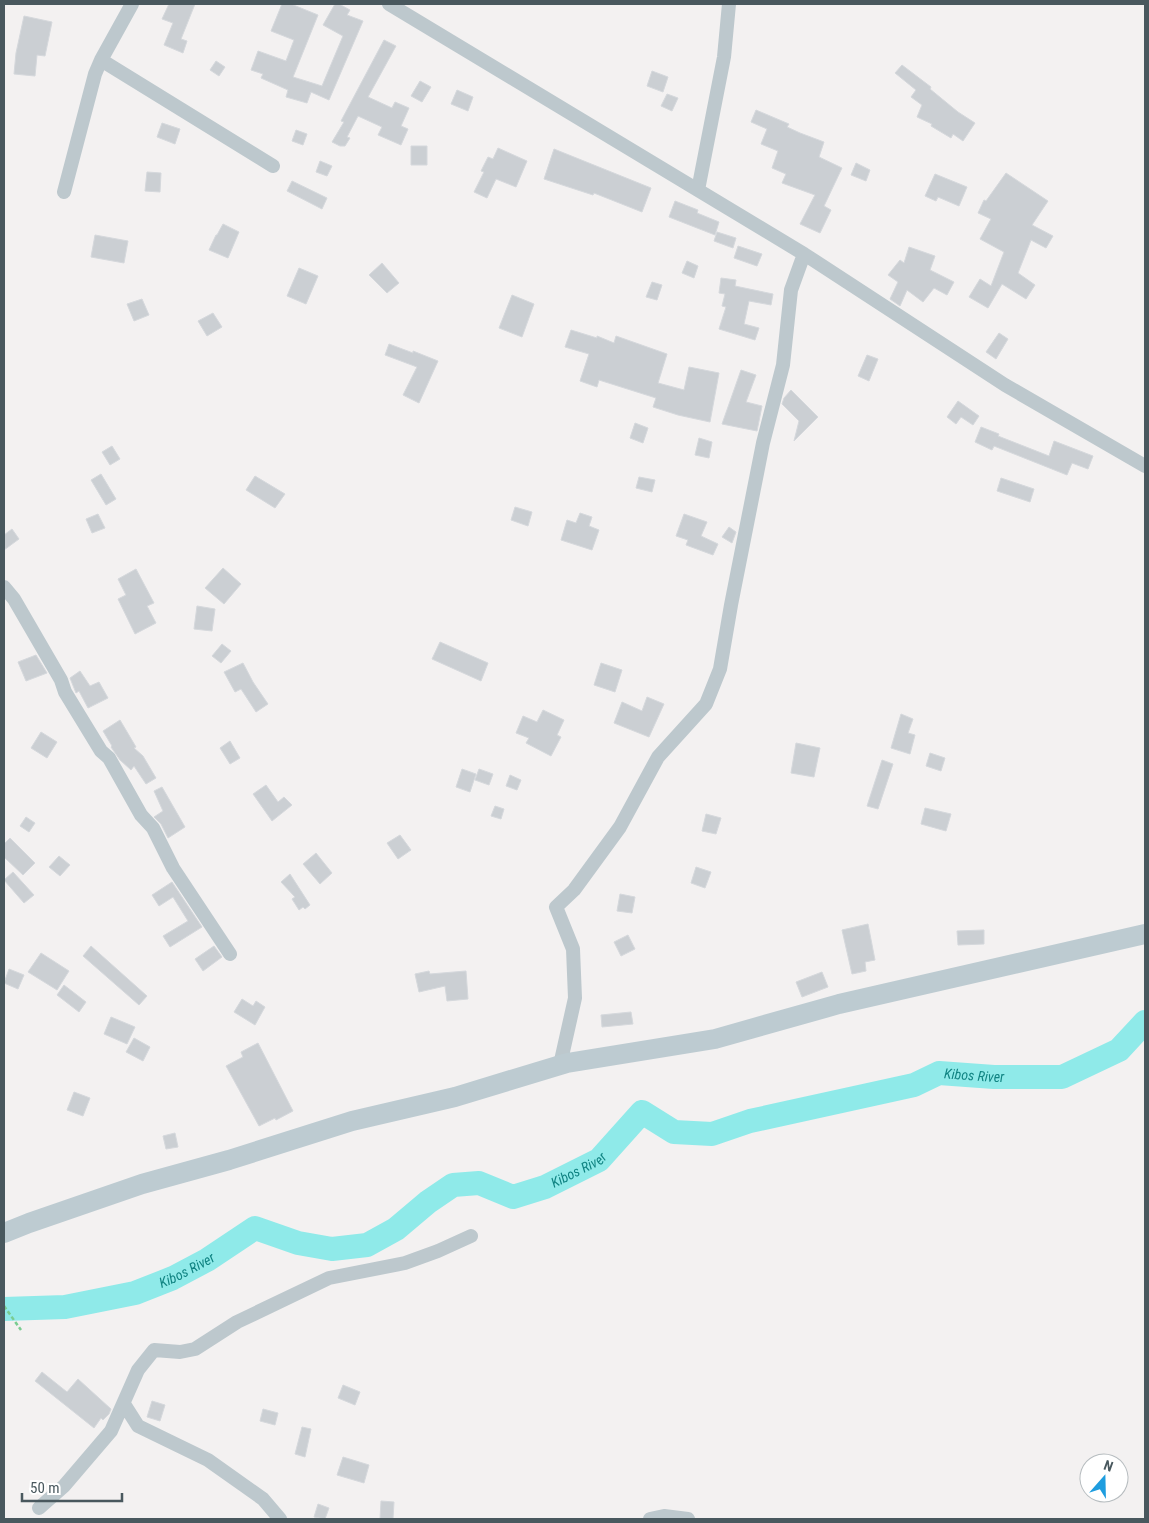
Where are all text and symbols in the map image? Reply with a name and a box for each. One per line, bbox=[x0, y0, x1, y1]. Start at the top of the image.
water label: Kibos River bbox=[944, 1065, 1005, 1085]
water label: Kibos River bbox=[548, 1149, 610, 1191]
water label: Kibos River bbox=[157, 1249, 218, 1291]
north arrow bbox=[1079, 1453, 1129, 1503]
text: N bbox=[1102, 1457, 1115, 1475]
scale bar bbox=[22, 1470, 122, 1502]
text: 50 m bbox=[30, 1479, 60, 1497]

